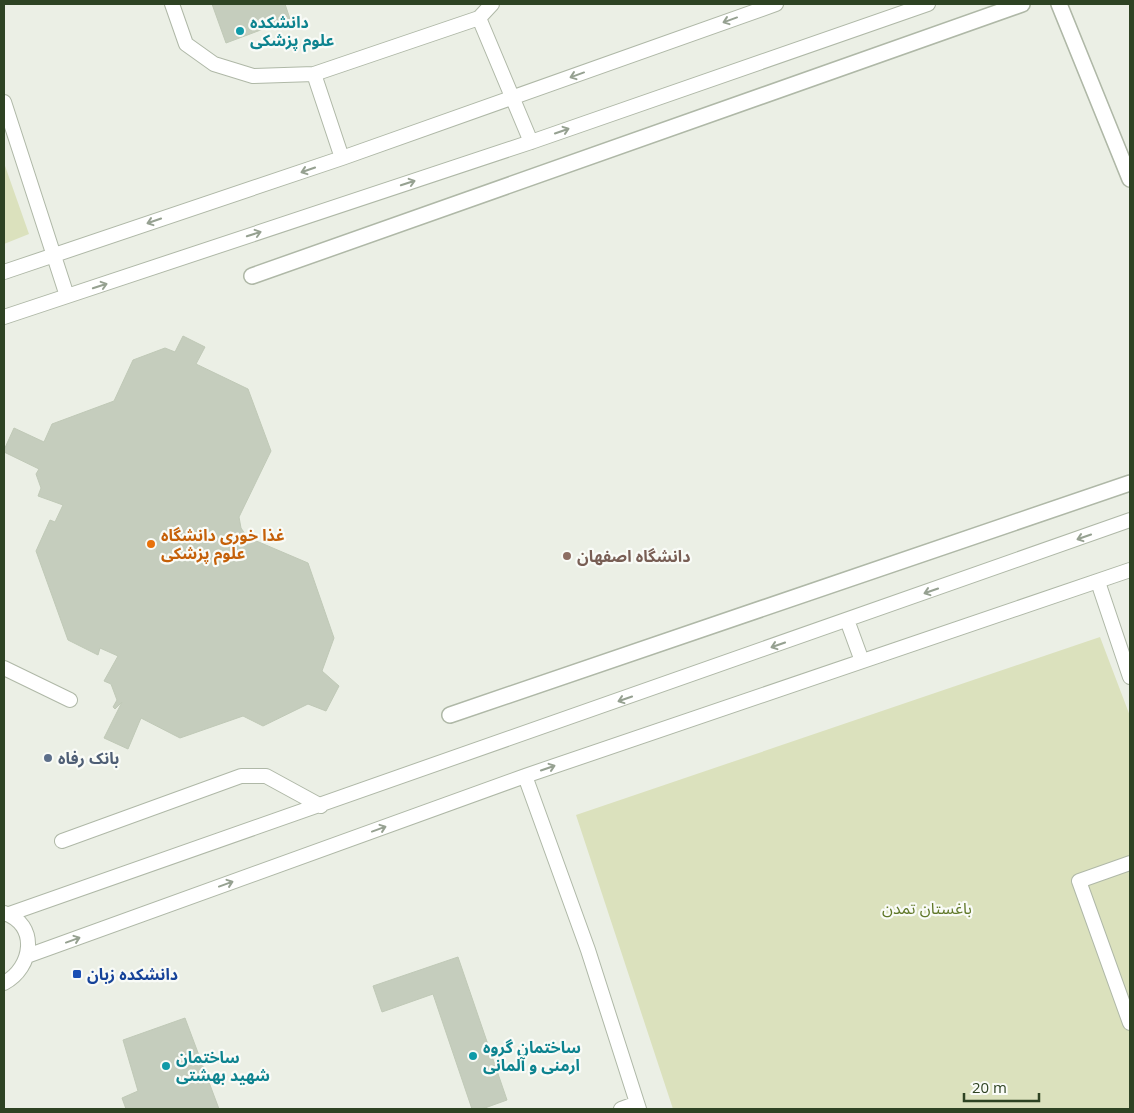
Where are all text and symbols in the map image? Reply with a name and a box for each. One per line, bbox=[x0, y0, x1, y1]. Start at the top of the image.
place label: دانشکده علوم پزشکی bbox=[250, 11, 334, 52]
one-way arrow bbox=[723, 16, 738, 25]
marker: دانشکده علوم پزشکی bbox=[234, 25, 246, 37]
one-way arrow bbox=[570, 71, 585, 80]
one-way arrow bbox=[554, 126, 569, 135]
one-way arrow bbox=[301, 166, 317, 175]
one-way arrow bbox=[400, 177, 416, 187]
one-way arrow bbox=[146, 217, 162, 227]
one-way arrow bbox=[246, 229, 261, 238]
one-way arrow bbox=[92, 280, 108, 290]
place label: غذا خوری دانشگاه علوم پزشکی bbox=[161, 524, 285, 565]
one-way arrow bbox=[1077, 532, 1093, 542]
marker: غذا خوری دانشگاه علوم پزشکی bbox=[145, 538, 157, 550]
place label: دانشگاه اصفهان bbox=[577, 545, 690, 567]
marker: دانشگاه اصفهان bbox=[561, 550, 573, 562]
one-way arrow bbox=[924, 587, 939, 596]
one-way arrow bbox=[771, 641, 786, 650]
one-way arrow bbox=[617, 695, 633, 704]
place label: بانک رفاه bbox=[58, 747, 119, 769]
marker: بانک رفاه bbox=[42, 752, 54, 764]
one-way arrow bbox=[540, 763, 555, 772]
one-way arrow bbox=[370, 824, 386, 833]
one-way arrow bbox=[218, 879, 233, 888]
park label: باغستان تمدن bbox=[882, 897, 972, 919]
one-way arrow bbox=[65, 935, 80, 944]
place label: دانشکده زبان bbox=[87, 963, 178, 985]
marker: دانشکده زبان bbox=[71, 968, 83, 980]
place label: ساختمان گروه ارمنی و آلمانی bbox=[483, 1036, 581, 1076]
place label: ساختمان شهید بهشتی bbox=[176, 1046, 270, 1086]
marker: ساختمان گروه ارمنی و آلمانی bbox=[467, 1050, 479, 1062]
marker: ساختمان شهید بهشتی bbox=[160, 1060, 172, 1072]
scale bar bbox=[964, 1070, 1039, 1102]
text: 20 m bbox=[972, 1077, 1007, 1097]

